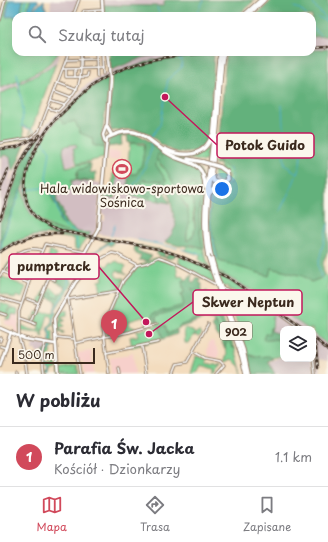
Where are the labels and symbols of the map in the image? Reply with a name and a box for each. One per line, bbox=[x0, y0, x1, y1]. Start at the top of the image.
callout: Potok Guido bbox=[217, 133, 314, 158]
text: Potok Guido bbox=[225, 135, 305, 154]
sports icon: Hala widowiskowo-sportowa Sośnica bbox=[111, 158, 133, 180]
place label: Hala widowiskowo-sportowa Sośnica bbox=[40, 179, 205, 211]
your location bbox=[212, 179, 232, 199]
callout: pumptrack bbox=[9, 254, 99, 279]
text: pumptrack bbox=[17, 256, 91, 275]
callout: Skwer Neptun bbox=[193, 290, 302, 315]
text: Skwer Neptun bbox=[202, 292, 294, 311]
pin: 1 bbox=[101, 310, 127, 343]
road number: 902 bbox=[220, 322, 252, 340]
scale bar bbox=[12, 346, 95, 365]

